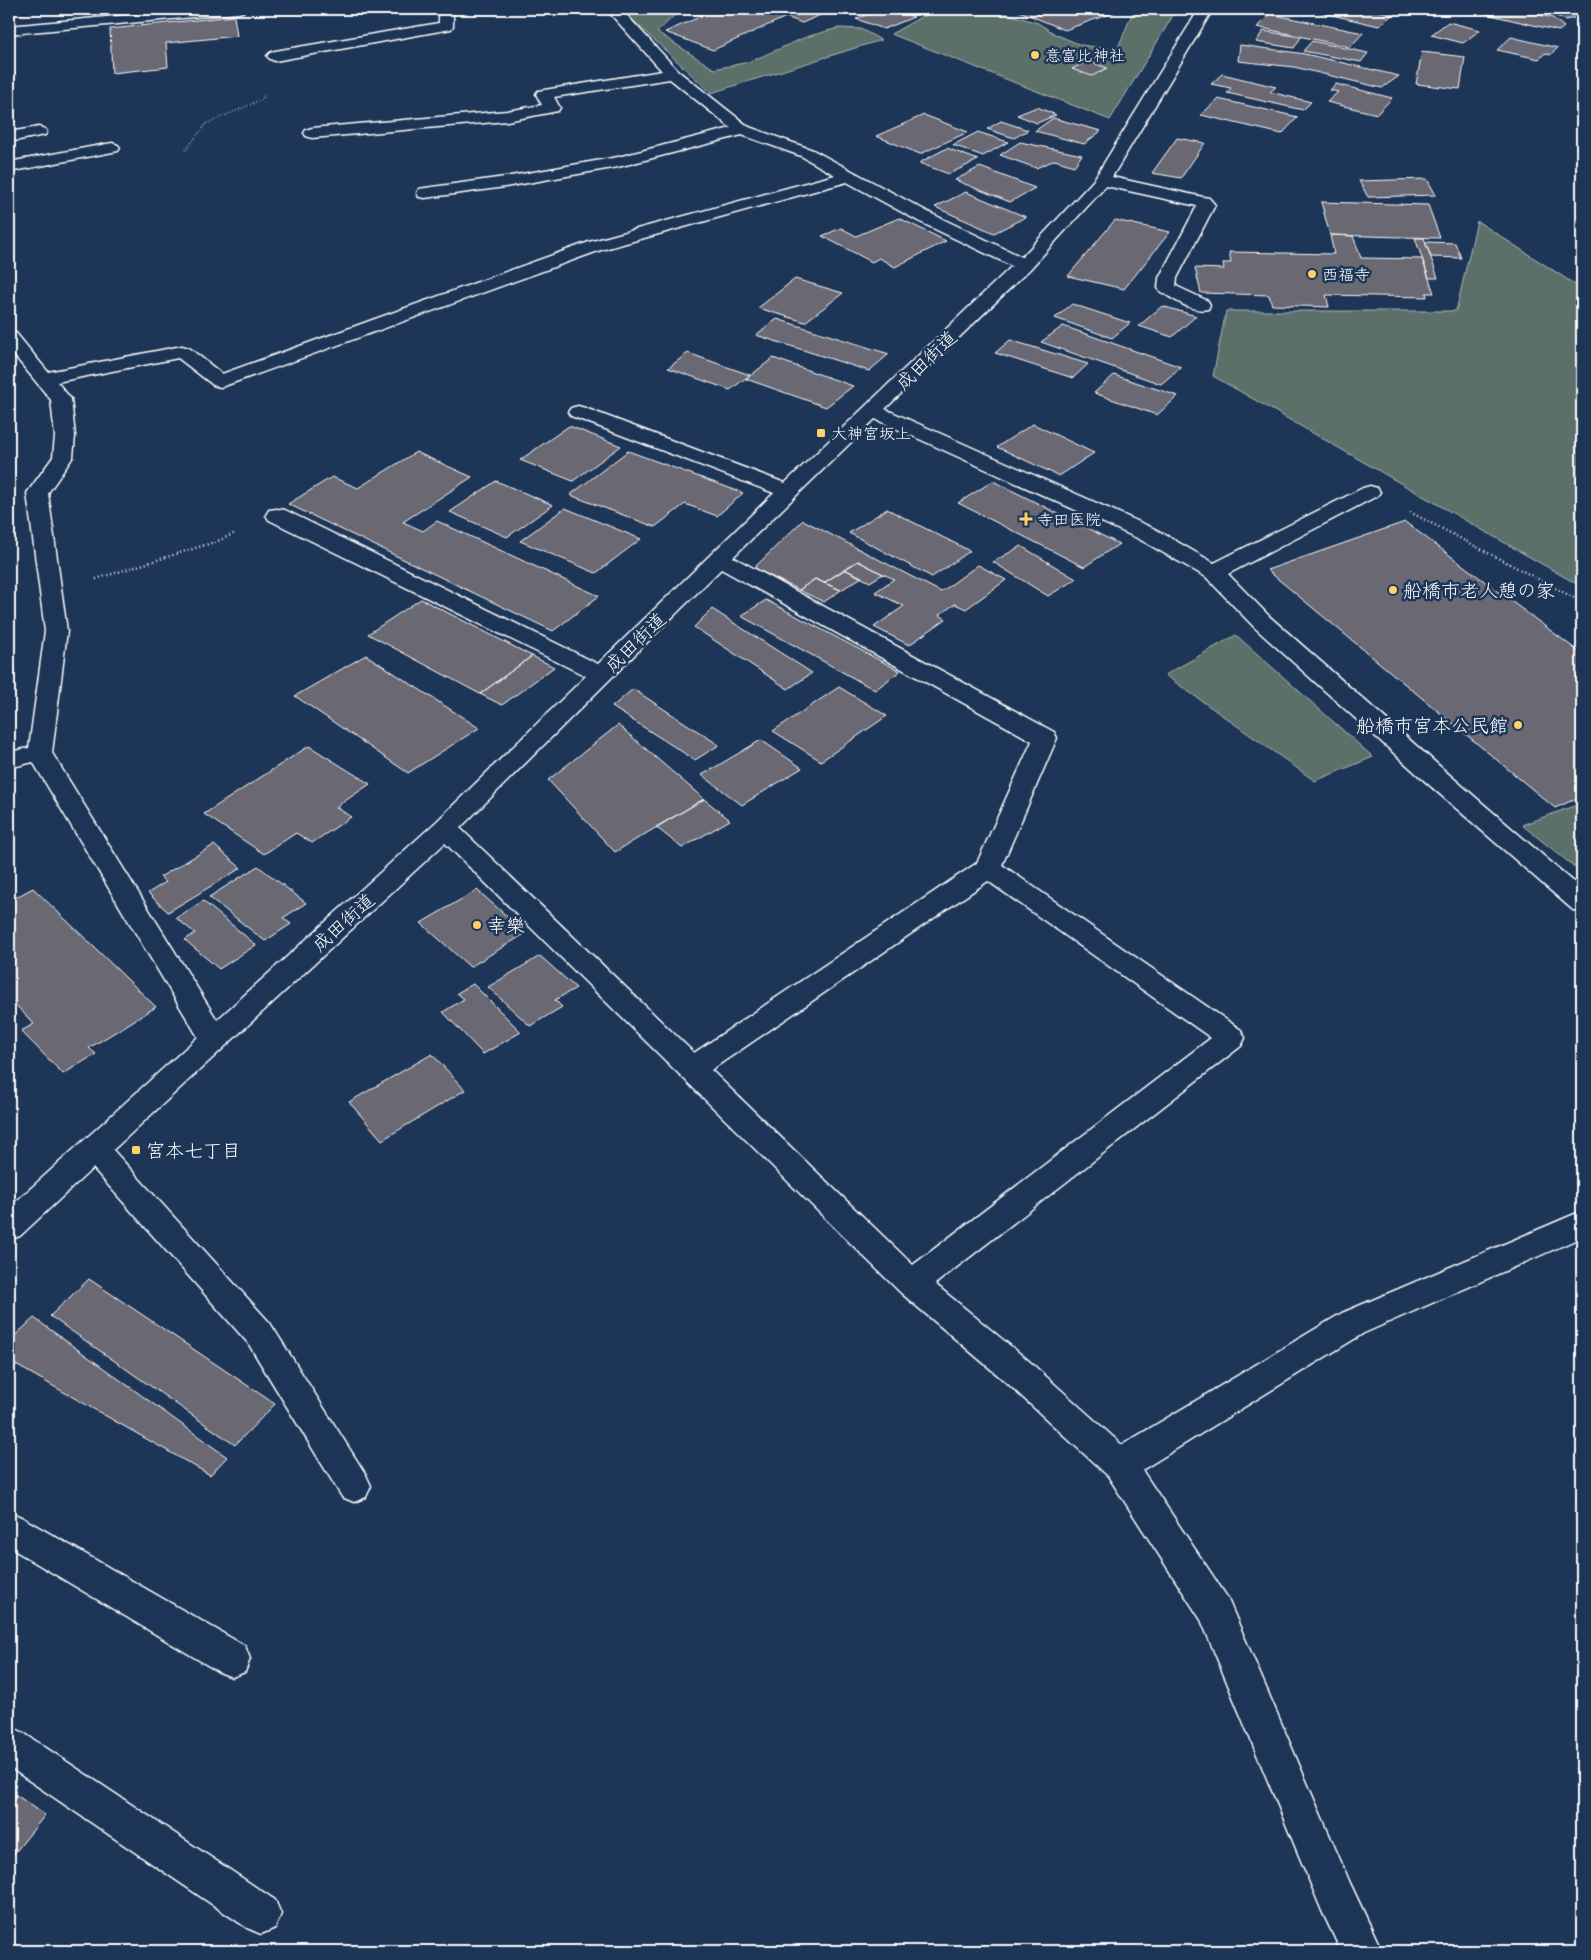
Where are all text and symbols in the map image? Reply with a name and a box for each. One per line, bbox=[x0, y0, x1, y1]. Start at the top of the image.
place label: 意富比神社 bbox=[1045, 44, 1125, 66]
marker: 意富比神社 bbox=[1029, 49, 1041, 61]
place label: 西福寺 bbox=[1322, 263, 1370, 285]
marker: 西福寺 bbox=[1306, 268, 1318, 280]
street label: 成田街道 bbox=[890, 324, 962, 396]
place label: 大神宮坂上 bbox=[831, 422, 911, 444]
marker: 大神宮坂上 bbox=[815, 427, 827, 439]
place label: 寺田医院 bbox=[1037, 508, 1101, 530]
marker: 寺田医院 bbox=[1019, 512, 1033, 526]
place label: 船橋市老人憩の家 bbox=[1403, 577, 1555, 603]
marker: 船橋市老人憩の家 bbox=[1387, 584, 1399, 596]
street label: 成田街道 bbox=[599, 606, 671, 678]
place label: 船橋市宮本公民館 bbox=[1356, 712, 1508, 738]
marker: 船橋市宮本公民館 bbox=[1512, 719, 1524, 731]
street label: 成田街道 bbox=[306, 887, 380, 957]
place label: 幸樂 bbox=[487, 912, 525, 938]
marker: 幸樂 bbox=[471, 919, 483, 931]
place label: 宮本七丁目 bbox=[146, 1137, 241, 1163]
marker: 宮本七丁目 bbox=[130, 1144, 142, 1156]

